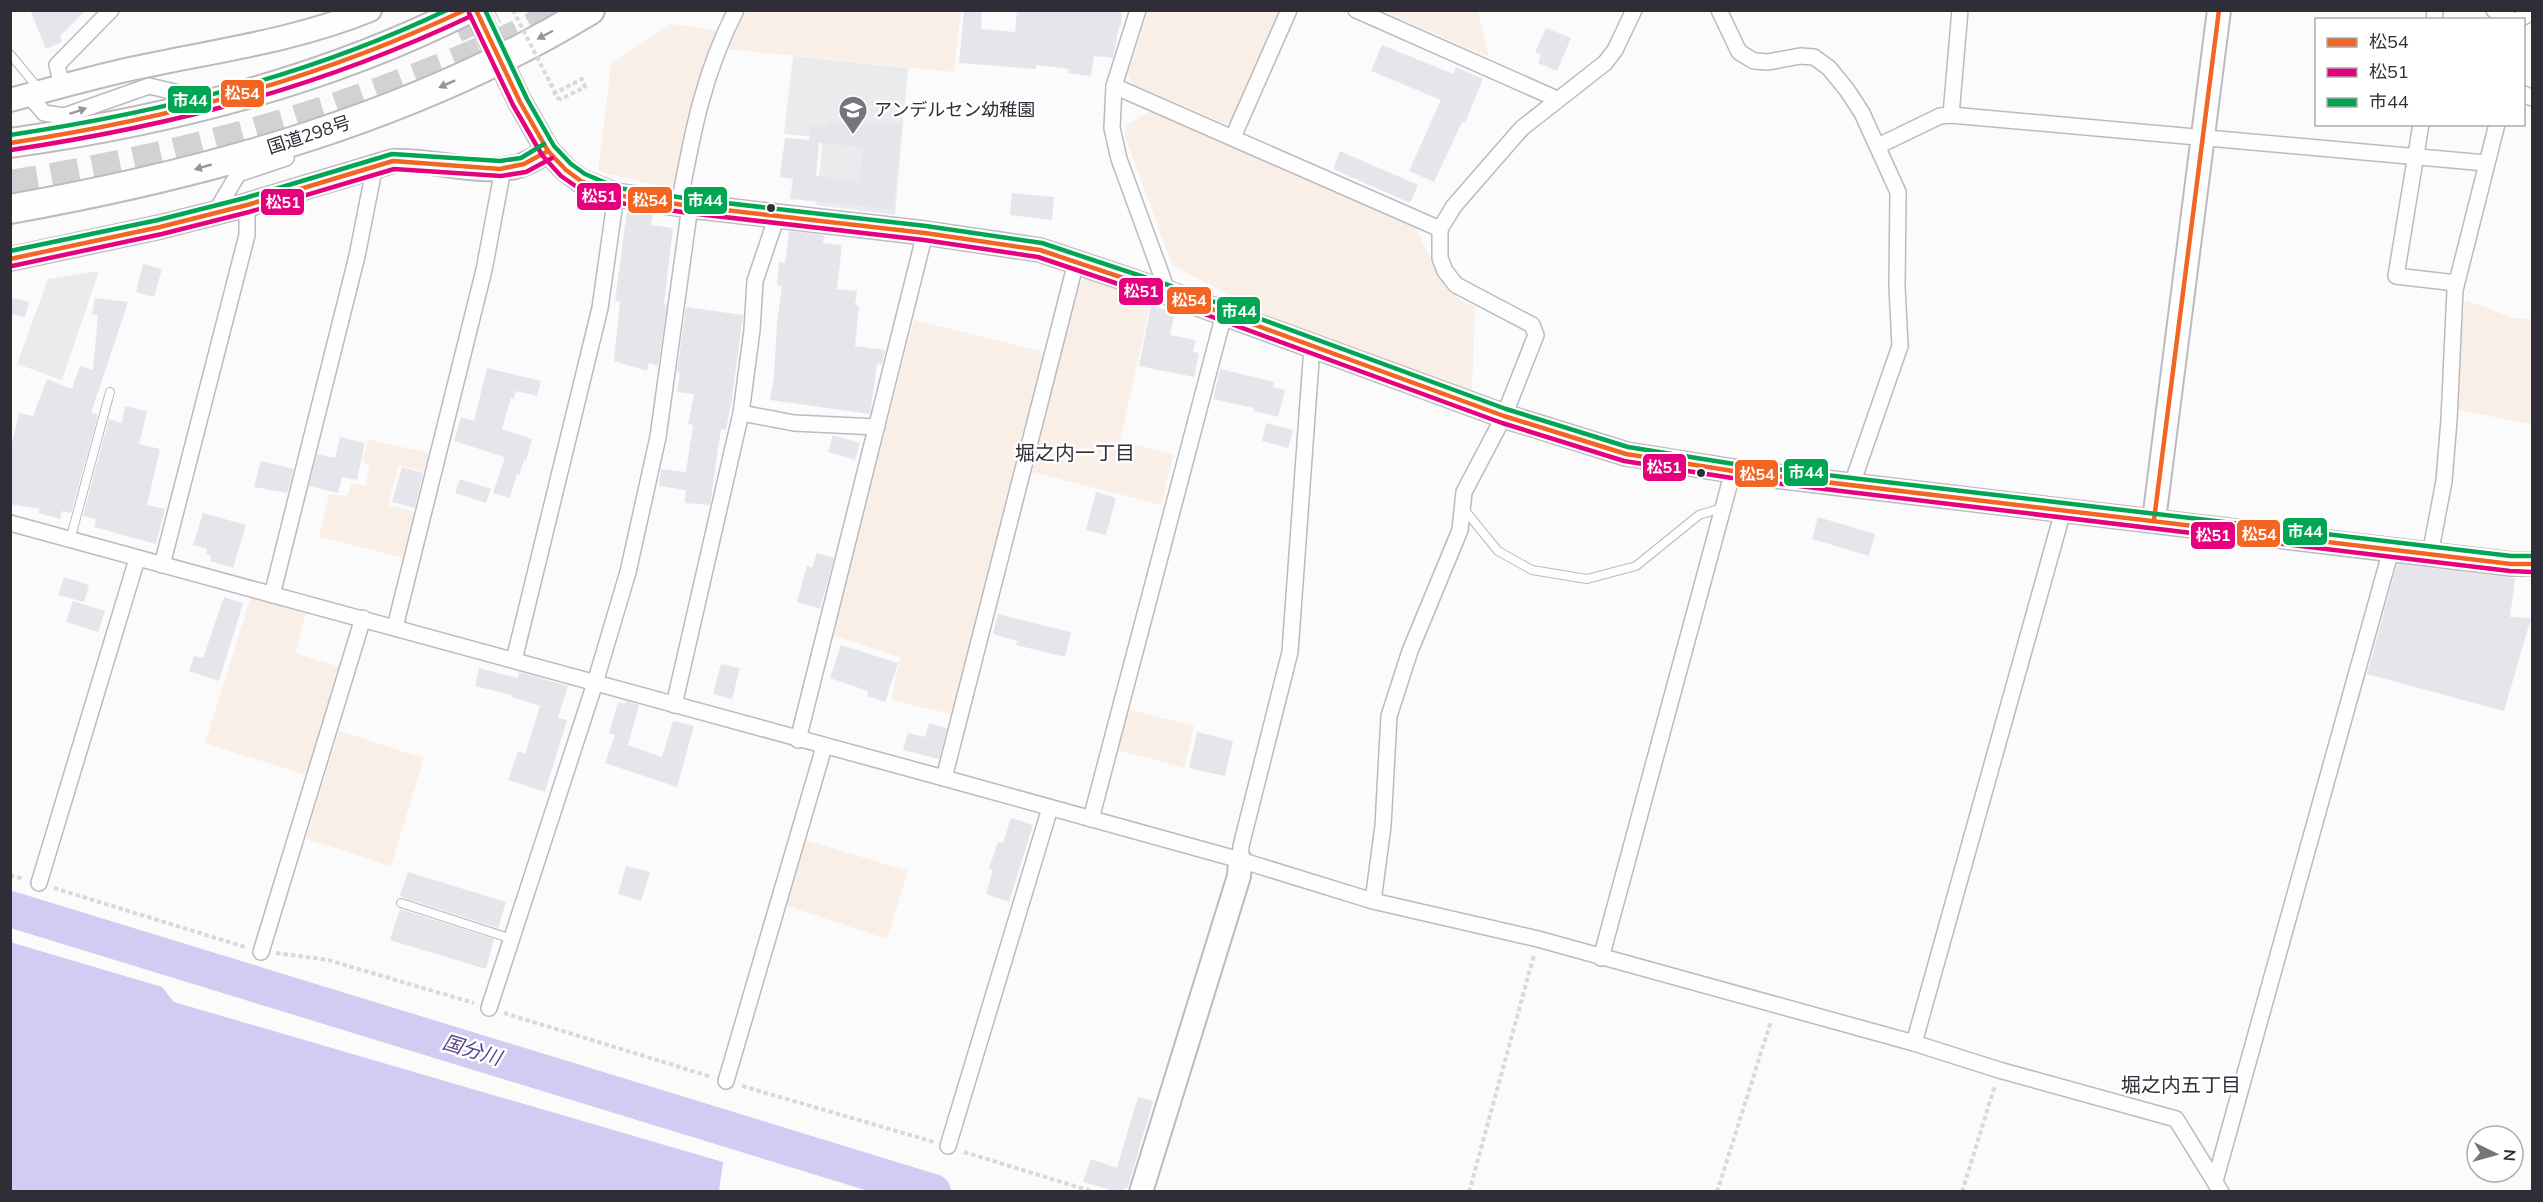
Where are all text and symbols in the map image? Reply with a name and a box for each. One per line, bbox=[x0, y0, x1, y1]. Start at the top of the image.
legend bbox=[2315, 18, 2525, 126]
one-way arrow bbox=[536, 30, 553, 40]
text: 松54 bbox=[2369, 30, 2409, 53]
text: 松51 bbox=[2369, 60, 2409, 83]
line badge: 松54 bbox=[220, 79, 265, 108]
one-way arrow bbox=[437, 79, 455, 89]
text: 松54 bbox=[224, 83, 260, 103]
line badge: 市44 bbox=[167, 85, 212, 114]
text: 市44 bbox=[172, 90, 208, 110]
text: 市44 bbox=[2369, 90, 2409, 113]
school or university icon: アンデルセン幼稚園 bbox=[837, 94, 869, 136]
place label: アンデルセン幼稚園 bbox=[874, 98, 1035, 121]
one-way arrow bbox=[69, 105, 87, 115]
street label: 国道298号 bbox=[264, 110, 353, 159]
one-way arrow bbox=[194, 163, 212, 172]
line badge: 松51 bbox=[576, 182, 622, 211]
text: 松51 bbox=[581, 186, 617, 206]
line badge: 松54 bbox=[627, 186, 673, 214]
line badge: 市44 bbox=[683, 186, 728, 215]
line badge: 松51 bbox=[260, 188, 305, 216]
text: 松54 bbox=[632, 190, 668, 210]
text: 市44 bbox=[687, 190, 723, 210]
text: 松51 bbox=[265, 192, 301, 212]
unlabelled marker bbox=[765, 202, 777, 214]
line badge: 松51 bbox=[1118, 277, 1164, 306]
text: 松51 bbox=[1123, 281, 1159, 301]
line badge: 松54 bbox=[1166, 286, 1212, 315]
text: 松54 bbox=[1171, 290, 1207, 310]
line badge: 市44 bbox=[1216, 296, 1261, 325]
text: 市44 bbox=[1221, 301, 1257, 321]
district label: 堀之内一丁目 bbox=[1015, 440, 1135, 465]
line badge: 松51 bbox=[1642, 453, 1687, 482]
text: 松51 bbox=[1646, 457, 1682, 477]
line badge: 市44 bbox=[1783, 458, 1829, 487]
line badge: 松54 bbox=[1734, 459, 1779, 488]
text: 市44 bbox=[1788, 462, 1824, 482]
text: 松54 bbox=[1739, 464, 1775, 484]
unlabelled marker bbox=[1695, 467, 1707, 479]
line badge: 市44 bbox=[2282, 517, 2328, 546]
line badge: 松54 bbox=[2236, 519, 2281, 548]
line badge: 松51 bbox=[2190, 521, 2236, 550]
text: 市44 bbox=[2287, 521, 2323, 541]
text: 松54 bbox=[2241, 524, 2277, 544]
text: 松51 bbox=[2195, 525, 2231, 545]
water label: 国分川 bbox=[440, 1029, 506, 1071]
district label: 堀之内五丁目 bbox=[2121, 1072, 2241, 1097]
north arrow bbox=[2465, 1124, 2525, 1184]
text: N bbox=[2499, 1148, 2520, 1162]

